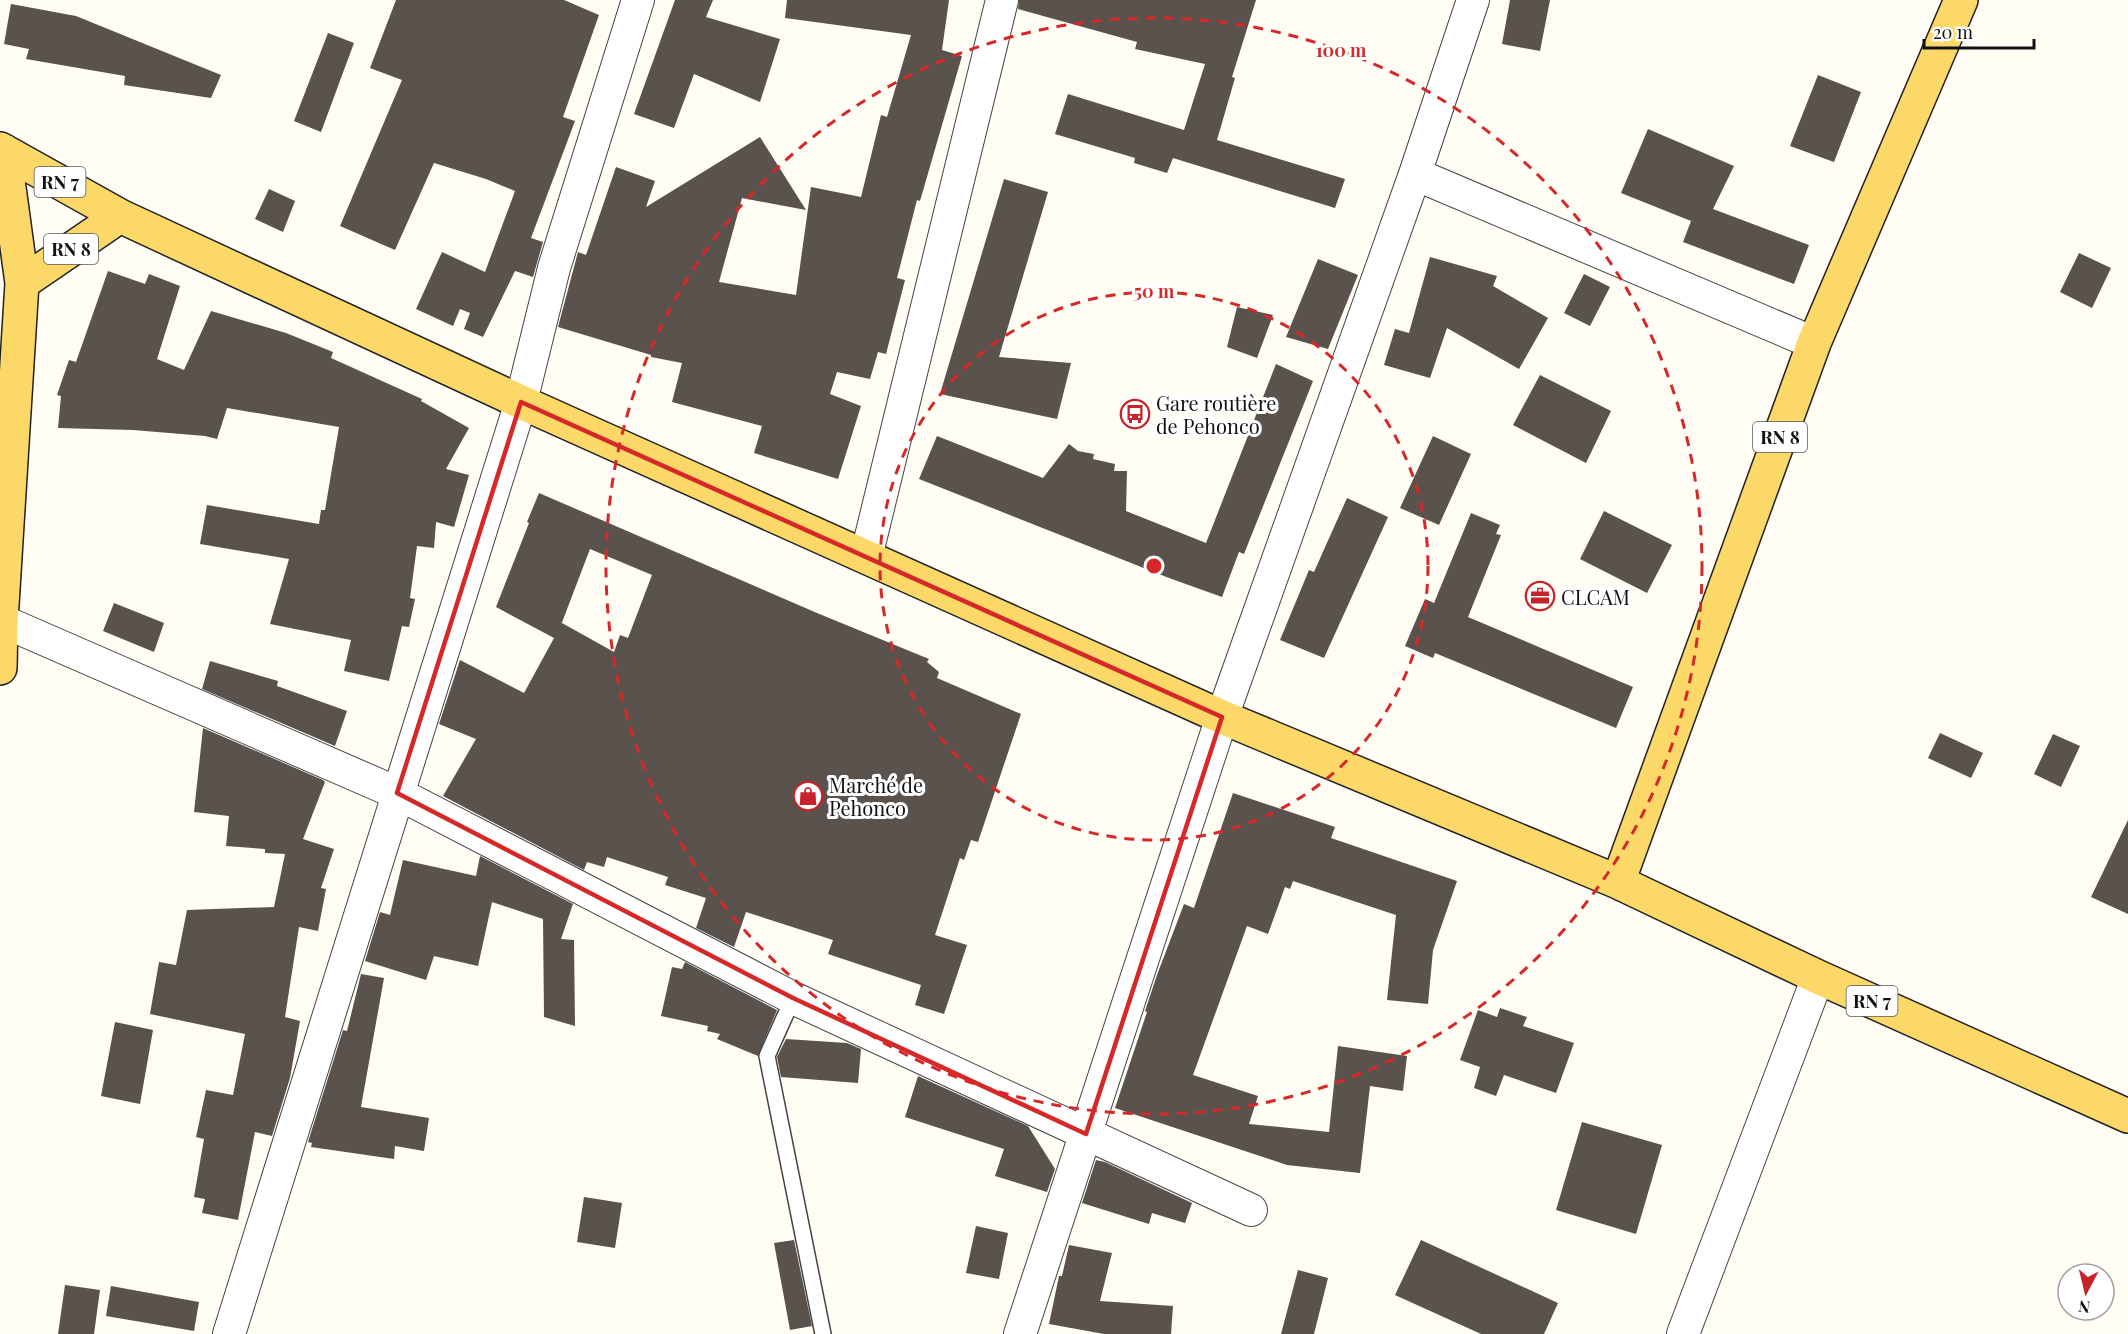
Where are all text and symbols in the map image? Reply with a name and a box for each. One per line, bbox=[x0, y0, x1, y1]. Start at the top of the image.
scale bar bbox=[1924, 12, 2034, 50]
text: 20 m bbox=[1933, 20, 1973, 44]
text: 100 m bbox=[1316, 38, 1367, 62]
road number: RN 7 bbox=[34, 167, 86, 197]
road number: RN 8 bbox=[44, 234, 98, 264]
text: 50 m bbox=[1134, 279, 1175, 303]
place label: Gare routière de Pehonco bbox=[1156, 389, 1276, 439]
bus stop icon: Gare routière de Pehonco bbox=[1119, 398, 1151, 430]
road number: RN 8 bbox=[1753, 422, 1807, 452]
centre of rings bbox=[1144, 556, 1164, 576]
office icon: CLCAM bbox=[1524, 580, 1556, 612]
place label: CLCAM bbox=[1561, 583, 1630, 610]
place label: Marché de Pehonco bbox=[829, 771, 923, 821]
shop icon: Marché de Pehonco bbox=[792, 780, 824, 812]
road number: RN 7 bbox=[1846, 986, 1898, 1016]
north arrow bbox=[2056, 1262, 2116, 1322]
text: N bbox=[2077, 1296, 2091, 1319]

